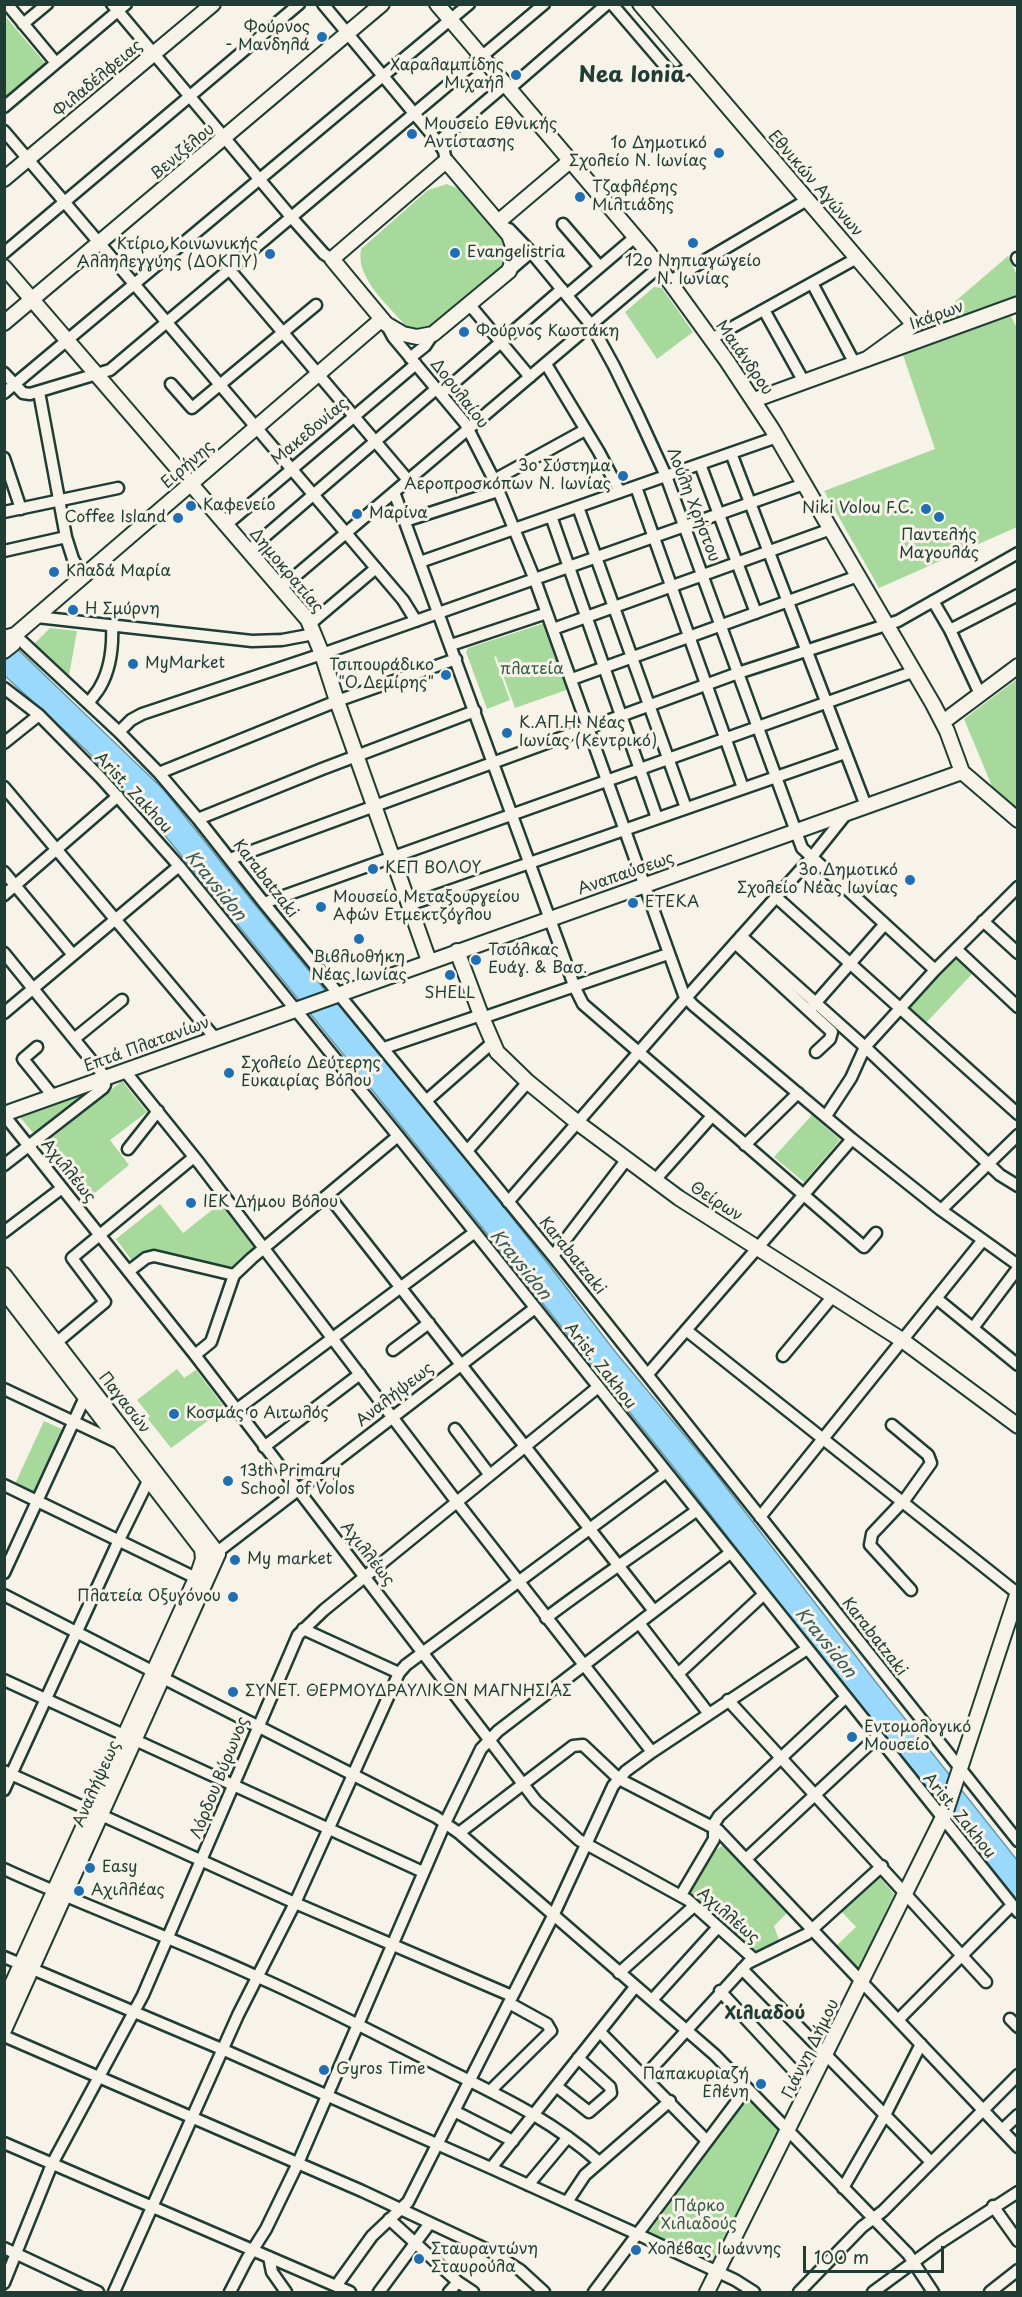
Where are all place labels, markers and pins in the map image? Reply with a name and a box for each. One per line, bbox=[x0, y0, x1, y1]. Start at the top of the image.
place label: Φούρνος - Μανδηλά bbox=[225, 18, 310, 56]
marker: Φούρνος - Μανδηλά bbox=[315, 30, 329, 44]
place label: Χαραλαμπίδης Μιχαήλ bbox=[390, 56, 504, 94]
marker: Χαραλαμπίδης Μιχαήλ bbox=[509, 68, 523, 82]
place label: Μουσείο Εθνικής Αντίστασης bbox=[424, 115, 557, 153]
marker: Μουσείο Εθνικής Αντίστασης bbox=[405, 127, 419, 141]
place label: 1ο Δημοτικό Σχολείο Ν. Ιωνίας bbox=[569, 134, 707, 172]
marker: 1ο Δημοτικό Σχολείο Ν. Ιωνίας bbox=[712, 146, 726, 160]
place label: Τζαφλέρης Μιλτιάδης bbox=[592, 178, 678, 216]
marker: Τζαφλέρης Μιλτιάδης bbox=[573, 190, 587, 204]
place label: Κτίριο Κοινωνικής Αλληλεγγύης (ΔΟΚΠΥ) bbox=[77, 235, 258, 273]
marker: 12ο Νηπιαγωγείο Ν. Ιωνίας bbox=[686, 236, 700, 250]
place label: Evangelistria bbox=[467, 243, 565, 263]
marker: Evangelistria bbox=[448, 246, 462, 260]
marker: Κτίριο Κοινωνικής Αλληλεγγύης (ΔΟΚΠΥ) bbox=[263, 247, 277, 261]
place label: 12ο Νηπιαγωγείο Ν. Ιωνίας bbox=[625, 252, 761, 290]
place label: Φούρνος Κωστάκη bbox=[476, 322, 619, 342]
marker: Φούρνος Κωστάκη bbox=[457, 325, 471, 339]
place label: 3ο Σύστημα Αεροπροσκόπων Ν. Ιωνίας bbox=[404, 457, 611, 495]
marker: 3ο Σύστημα Αεροπροσκόπων Ν. Ιωνίας bbox=[616, 469, 630, 483]
place label: Καφενείο bbox=[203, 496, 275, 516]
marker: Καφενείο bbox=[184, 499, 198, 513]
place label: Niki Volou F.C. bbox=[802, 499, 914, 519]
marker: Niki Volou F.C. bbox=[919, 502, 933, 516]
place label: Μαρίνα bbox=[369, 504, 428, 524]
marker: Μαρίνα bbox=[350, 507, 364, 521]
place label: Coffee Island bbox=[64, 508, 166, 528]
marker: Παντελής Μαγουλάς bbox=[932, 510, 946, 524]
marker: Coffee Island bbox=[171, 511, 185, 525]
place label: Παντελής Μαγουλάς bbox=[899, 526, 979, 564]
place label: Κλαδά Μαρία bbox=[66, 562, 171, 582]
marker: Κλαδά Μαρία bbox=[47, 565, 61, 579]
place label: Η Σμύρνη bbox=[85, 600, 160, 620]
marker: Η Σμύρνη bbox=[66, 603, 80, 617]
place label: MyMarket bbox=[145, 654, 225, 674]
place label: Τσιπουράδικο "Ο Δεμίρης" bbox=[329, 656, 434, 694]
marker: MyMarket bbox=[126, 657, 140, 671]
marker: Τσιπουράδικο "Ο Δεμίρης" bbox=[439, 668, 453, 682]
place label: Κ.ΑΠ.Η. Νέας Ιωνίας (Κεντρικό) bbox=[519, 714, 657, 752]
marker: Κ.ΑΠ.Η. Νέας Ιωνίας (Κεντρικό) bbox=[500, 726, 514, 740]
place label: ΚΕΠ ΒΟΛΟΥ bbox=[385, 859, 481, 879]
place label: 3ο Δημοτικό Σχολείο Νέας Ιωνίας bbox=[737, 861, 898, 899]
marker: ΚΕΠ ΒΟΛΟΥ bbox=[366, 862, 380, 876]
marker: 3ο Δημοτικό Σχολείο Νέας Ιωνίας bbox=[903, 873, 917, 887]
place label: Μουσείο Μεταξουργείου Αφών Ετμεκτζόγλου bbox=[333, 888, 520, 926]
place label: ΕΤΕΚΑ bbox=[645, 893, 699, 913]
marker: ΕΤΕΚΑ bbox=[626, 896, 640, 910]
marker: Μουσείο Μεταξουργείου Αφών Ετμεκτζόγλου bbox=[314, 900, 328, 914]
marker: Βιβλιοθήκη Νέας Ιωνίας bbox=[352, 932, 366, 946]
place label: Τσιόλκας Ευάγ. & Βασ. bbox=[488, 941, 587, 979]
place label: Βιβλιοθήκη Νέας Ιωνίας bbox=[311, 948, 407, 986]
marker: Τσιόλκας Ευάγ. & Βασ. bbox=[469, 953, 483, 967]
marker: SHELL bbox=[443, 968, 457, 982]
place label: SHELL bbox=[425, 984, 475, 1004]
place label: Σχολείο Δεύτερης Ευκαιρίας Βόλου bbox=[241, 1054, 381, 1092]
marker: Σχολείο Δεύτερης Ευκαιρίας Βόλου bbox=[222, 1066, 236, 1080]
place label: ΙΕΚ Δήμου Βόλου bbox=[203, 1193, 338, 1213]
marker: ΙΕΚ Δήμου Βόλου bbox=[184, 1196, 198, 1210]
place label: Κοσμάς ο Αιτωλός bbox=[186, 1404, 329, 1424]
marker: Κοσμάς ο Αιτωλός bbox=[167, 1407, 181, 1421]
place label: 13th Primary School of Volos bbox=[240, 1462, 355, 1500]
marker: 13th Primary School of Volos bbox=[221, 1474, 235, 1488]
place label: My market bbox=[247, 1550, 332, 1570]
marker: My market bbox=[228, 1553, 242, 1567]
place label: Πλατεία Οξυγόνου bbox=[77, 1587, 221, 1607]
marker: Πλατεία Οξυγόνου bbox=[226, 1590, 240, 1604]
place label: ΣΥΝΕΤ. ΘΕΡΜΟΥΔΡΑΥΛΙΚΩΝ ΜΑΓΝΗΣΙΑΣ bbox=[245, 1682, 572, 1702]
marker: ΣΥΝΕΤ. ΘΕΡΜΟΥΔΡΑΥΛΙΚΩΝ ΜΑΓΝΗΣΙΑΣ bbox=[226, 1685, 240, 1699]
place label: Εντομολογικό Mουσείο bbox=[864, 1718, 971, 1756]
marker: Εντομολογικό Mουσείο bbox=[845, 1730, 859, 1744]
place label: Easy bbox=[102, 1858, 137, 1878]
marker: Easy bbox=[83, 1861, 97, 1875]
place label: Αχιλλέας bbox=[91, 1881, 165, 1901]
marker: Αχιλλέας bbox=[72, 1884, 86, 1898]
place label: Gyros Time bbox=[336, 2060, 425, 2080]
marker: Gyros Time bbox=[317, 2063, 331, 2077]
place label: Παπακυριαζή Ελένη bbox=[643, 2065, 749, 2103]
marker: Παπακυριαζή Ελένη bbox=[754, 2077, 768, 2091]
place label: Σταυραντώνη Σταυρούλα bbox=[431, 2240, 538, 2278]
place label: Χολέβας Ιωάννης bbox=[648, 2240, 781, 2260]
marker: Χολέβας Ιωάννης bbox=[629, 2243, 643, 2257]
marker: Σταυραντώνη Σταυρούλα bbox=[412, 2252, 426, 2266]

